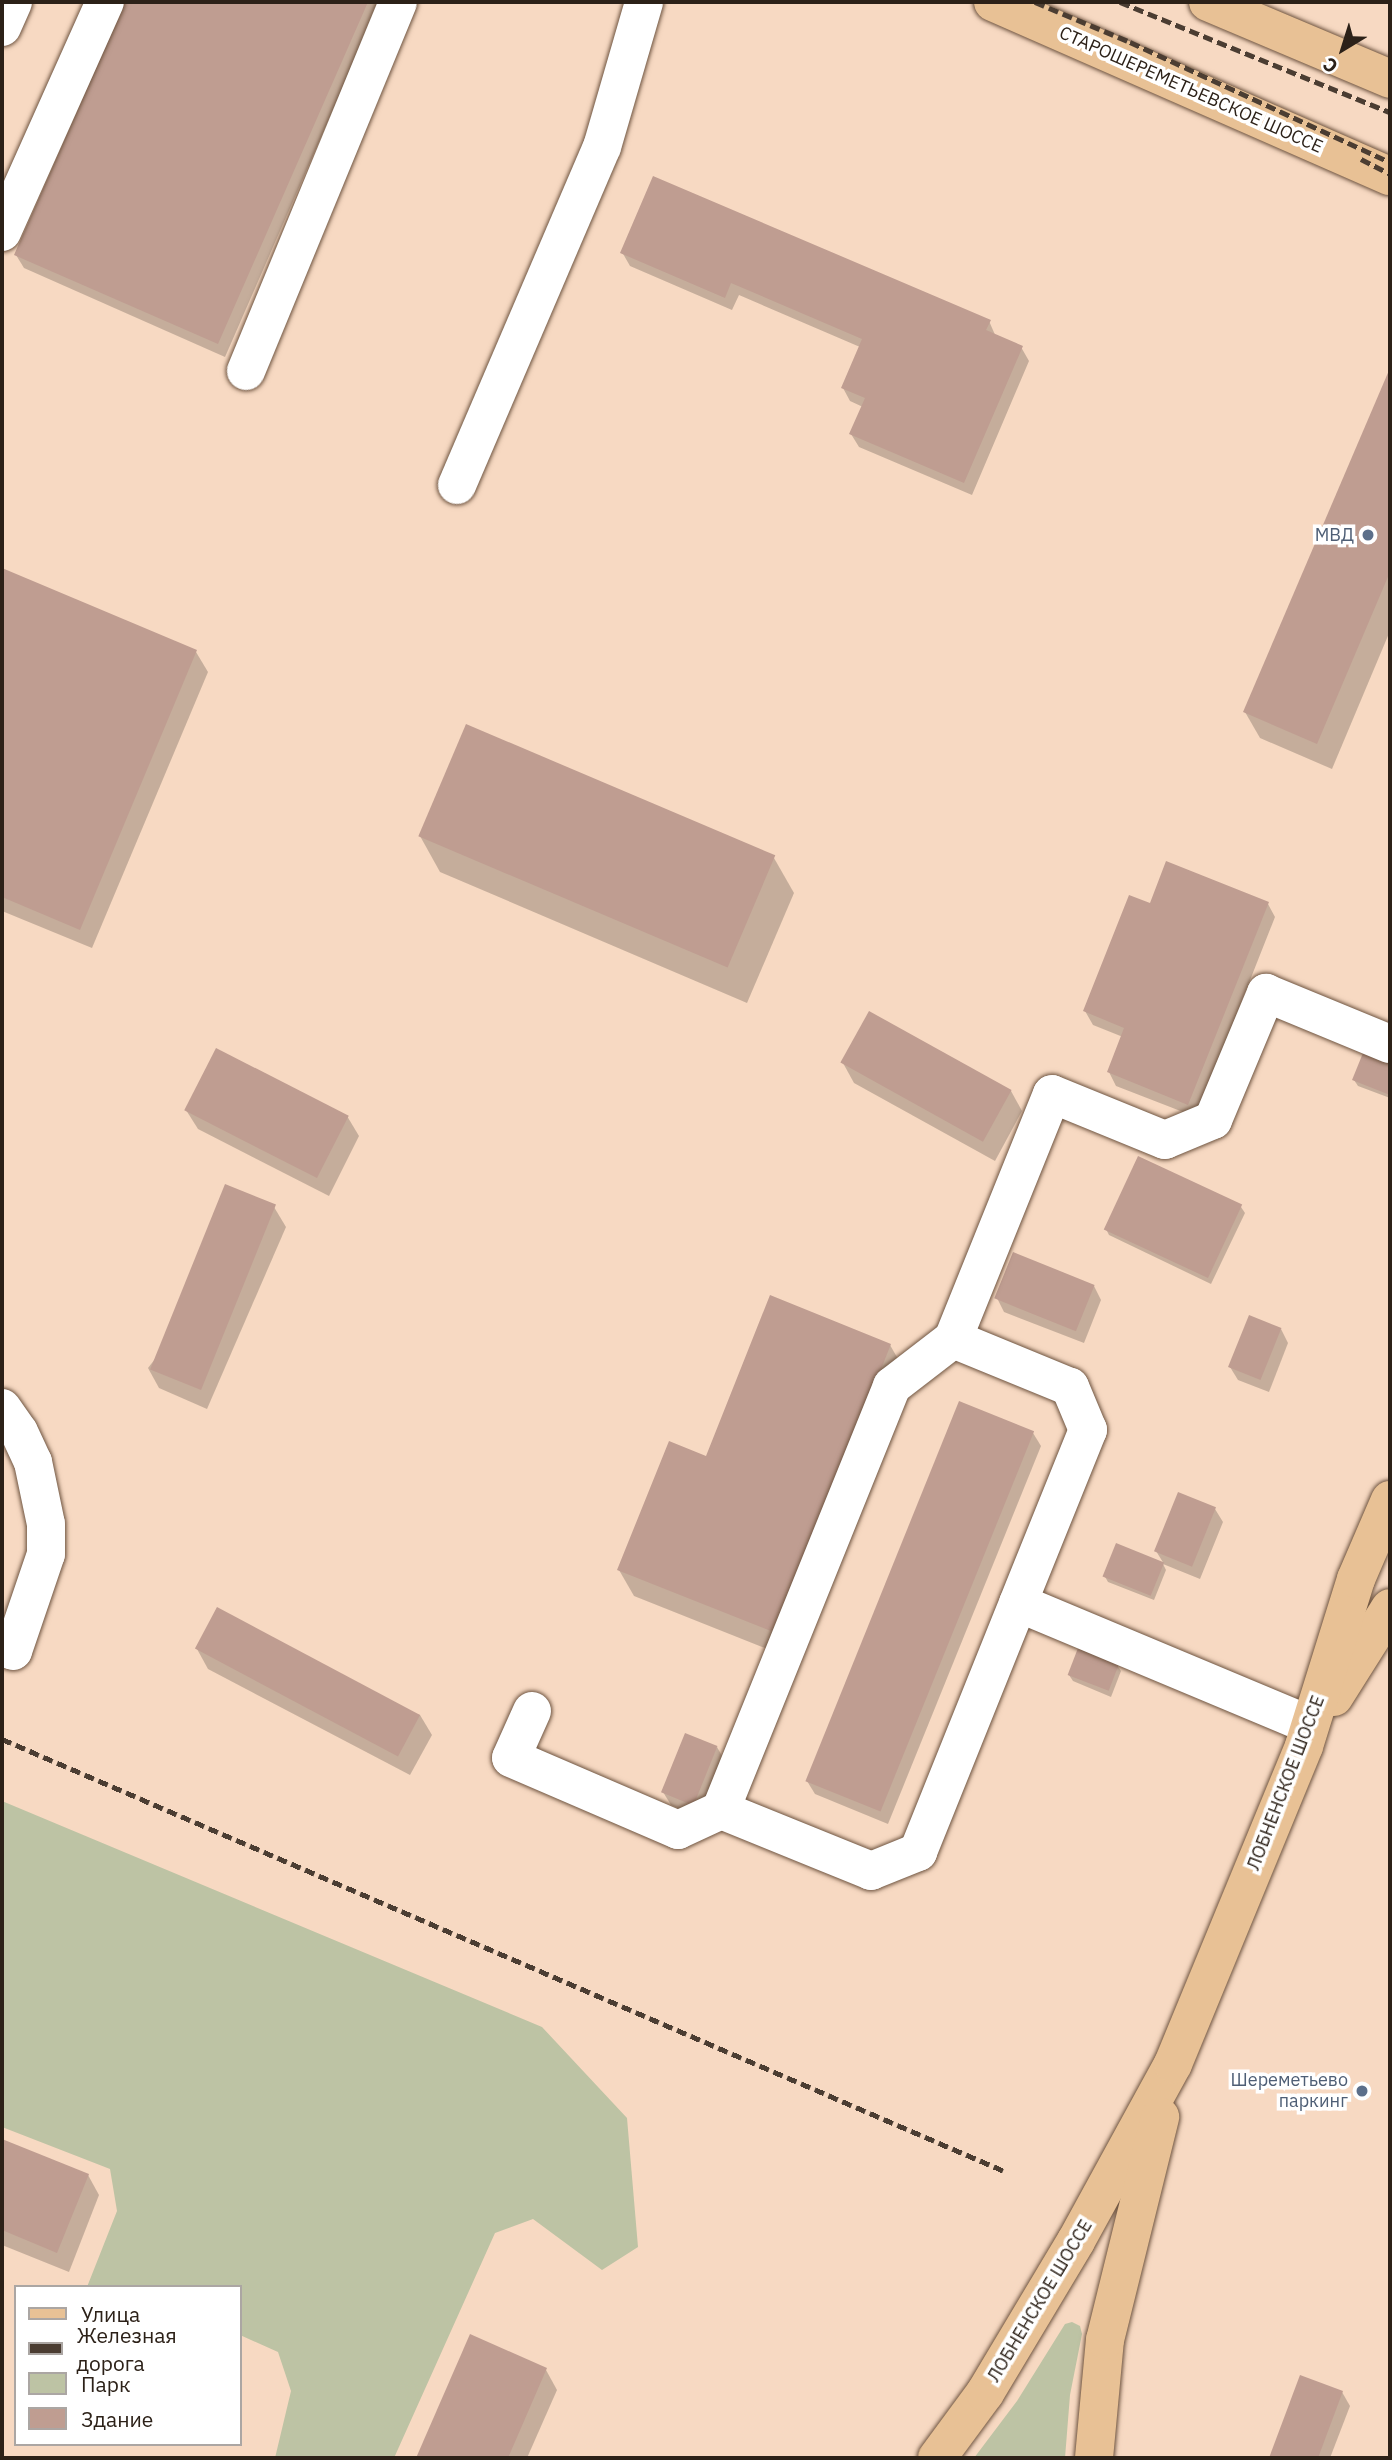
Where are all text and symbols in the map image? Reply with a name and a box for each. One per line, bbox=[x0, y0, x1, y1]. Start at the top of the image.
north arrow bbox=[1308, 14, 1378, 84]
street label: СТАРОШЕРЕМЕТЬЕВСКОЕ ШОССЕ bbox=[1056, 22, 1326, 158]
text: С bbox=[1318, 52, 1342, 79]
place label: МВД bbox=[1315, 524, 1354, 546]
marker: МВД bbox=[1360, 527, 1376, 543]
street label: ЛОБНЕНСКОЕ ШОССЕ bbox=[1243, 1693, 1329, 1873]
place label: Шереметьево паркинг bbox=[1231, 2070, 1348, 2112]
marker: Шереметьево паркинг bbox=[1354, 2083, 1370, 2099]
street label: ЛОБНЕНСКОЕ ШОССЕ bbox=[983, 2216, 1097, 2386]
legend bbox=[14, 2285, 242, 2446]
text: Улица bbox=[81, 2300, 140, 2328]
text: Железная дорога bbox=[77, 2321, 177, 2377]
text: Парк bbox=[81, 2370, 131, 2398]
text: Здание bbox=[81, 2405, 153, 2433]

